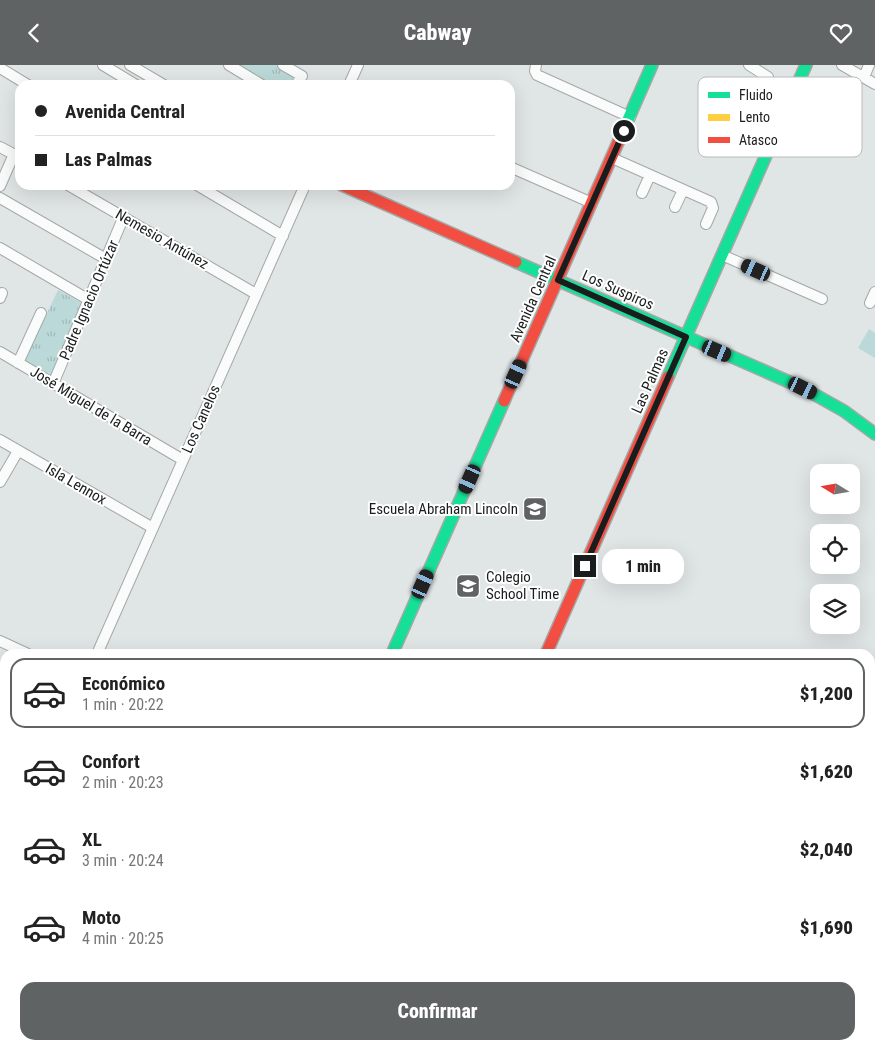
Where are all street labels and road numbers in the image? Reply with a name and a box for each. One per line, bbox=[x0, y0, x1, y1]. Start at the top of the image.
street label: Nemesio Antúnez bbox=[112, 205, 212, 273]
street label: Padre Ignacio Ortúzar bbox=[56, 237, 123, 363]
street label: Avenida Central bbox=[506, 253, 560, 345]
street label: Los Suspiros bbox=[579, 266, 657, 314]
street label: Las Palmas bbox=[628, 346, 672, 416]
street label: José Miguel de la Barra bbox=[27, 363, 155, 449]
street label: Los Canelos bbox=[178, 382, 224, 456]
street label: Isla Lennox bbox=[42, 459, 110, 509]

